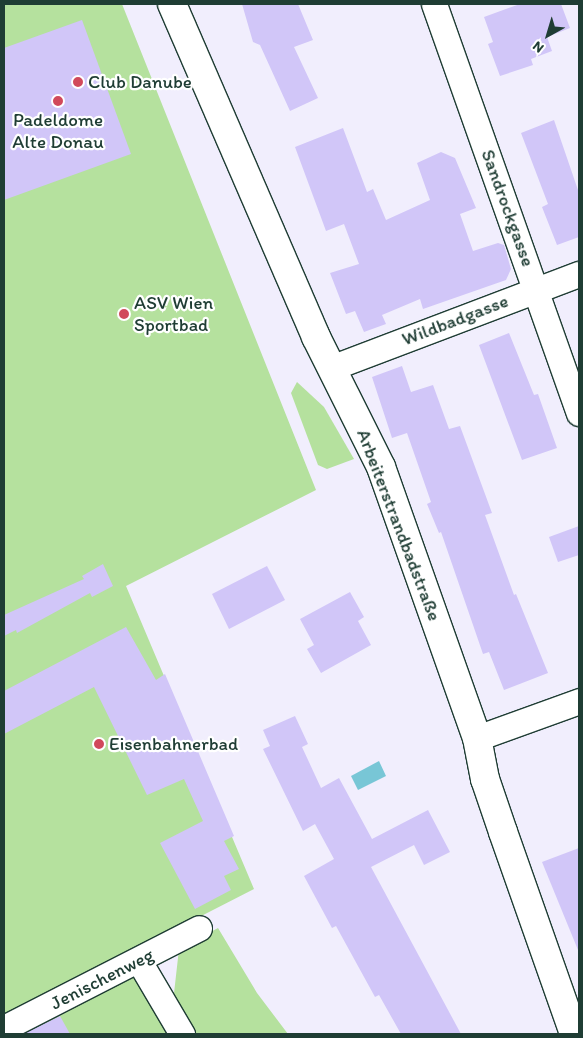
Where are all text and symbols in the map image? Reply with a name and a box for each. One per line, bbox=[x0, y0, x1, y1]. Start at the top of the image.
north arrow bbox=[523, 10, 573, 60]
text: N bbox=[529, 37, 547, 57]
place label: Club Danube bbox=[88, 71, 193, 93]
marker: Club Danube bbox=[72, 76, 84, 88]
marker: Padeldome Alte Donau bbox=[52, 95, 64, 107]
place label: Padeldome Alte Donau bbox=[13, 109, 103, 153]
street label: Sandrockgasse bbox=[476, 146, 540, 270]
street label: Wildbadgasse bbox=[399, 289, 511, 351]
place label: ASV Wien Sportbad bbox=[134, 292, 213, 336]
marker: ASV Wien Sportbad bbox=[118, 308, 130, 320]
street label: Arbeiterstrandbadstraße bbox=[352, 426, 446, 624]
place label: Eisenbahnerbad bbox=[109, 733, 238, 755]
marker: Eisenbahnerbad bbox=[93, 738, 105, 750]
street label: Jenischenweg bbox=[47, 943, 157, 1015]

